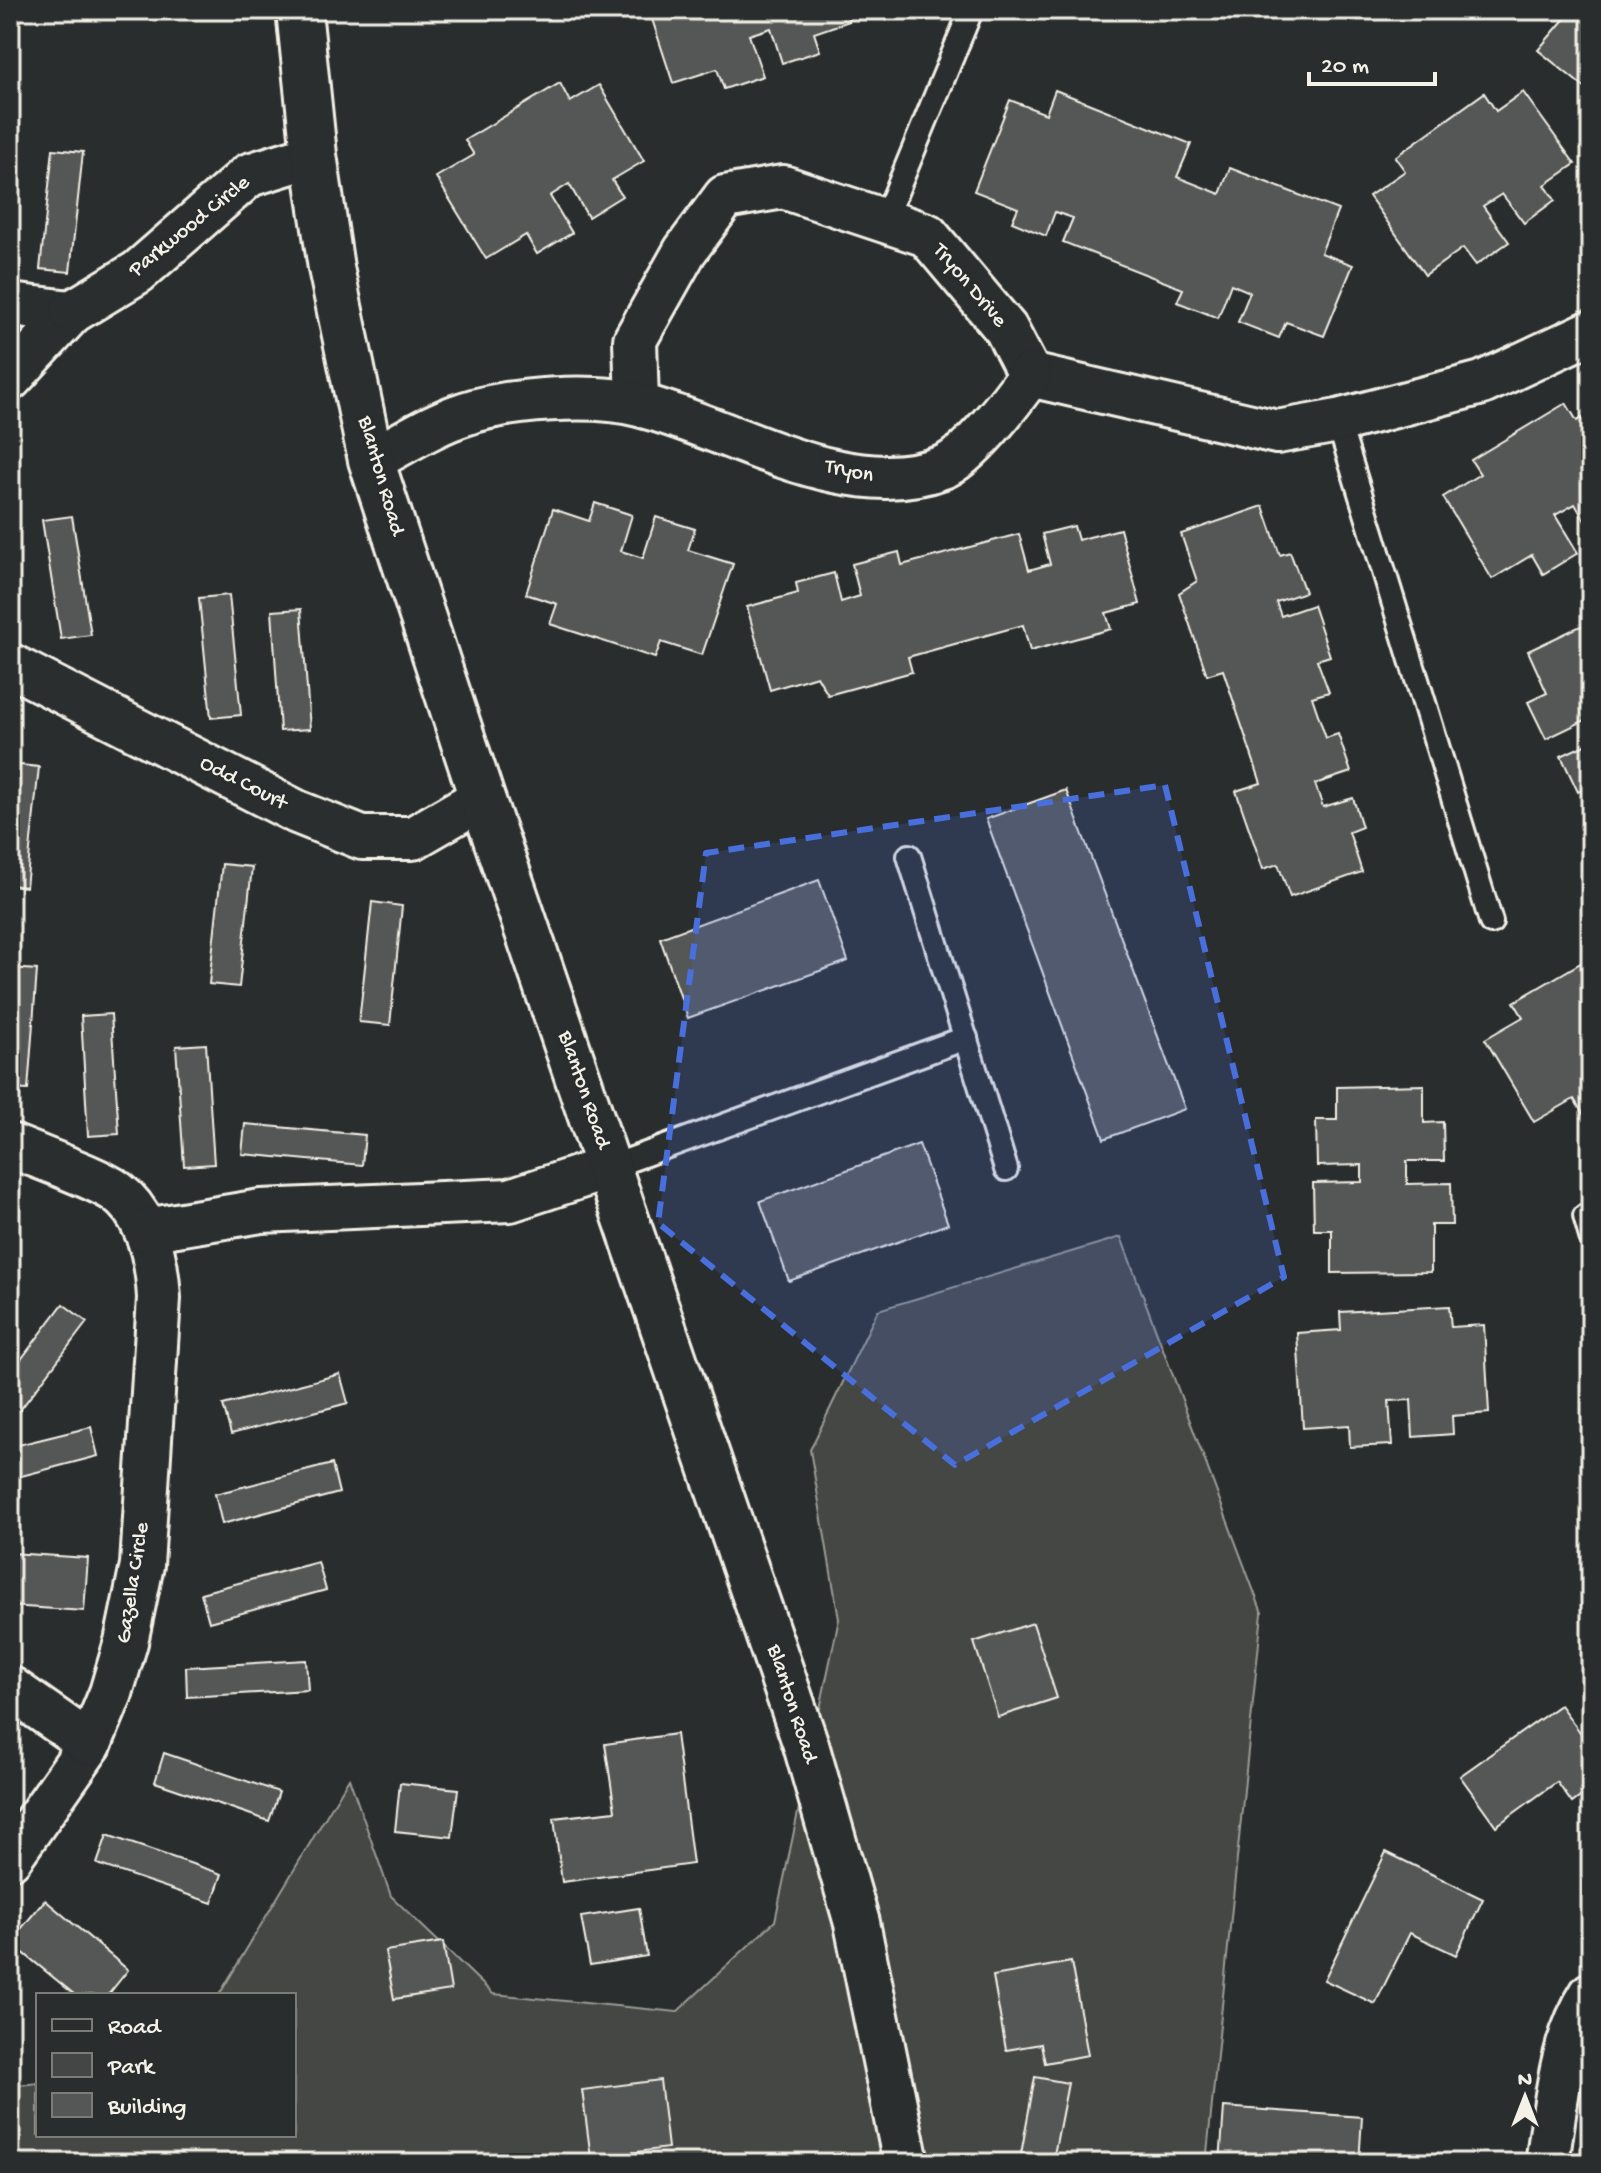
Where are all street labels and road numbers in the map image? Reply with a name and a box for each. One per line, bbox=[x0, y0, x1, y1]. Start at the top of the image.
street label: Parkwood Circle bbox=[123, 170, 256, 284]
street label: Tryon Drive bbox=[925, 237, 1012, 334]
street label: Blanton Road bbox=[350, 412, 410, 541]
street label: Tryon bbox=[820, 454, 876, 490]
street label: Odd Court bbox=[195, 751, 293, 818]
street label: Blanton Road bbox=[550, 1027, 616, 1154]
street label: Gazella Circle bbox=[112, 1520, 157, 1645]
street label: Blanton Road bbox=[759, 1641, 823, 1768]

